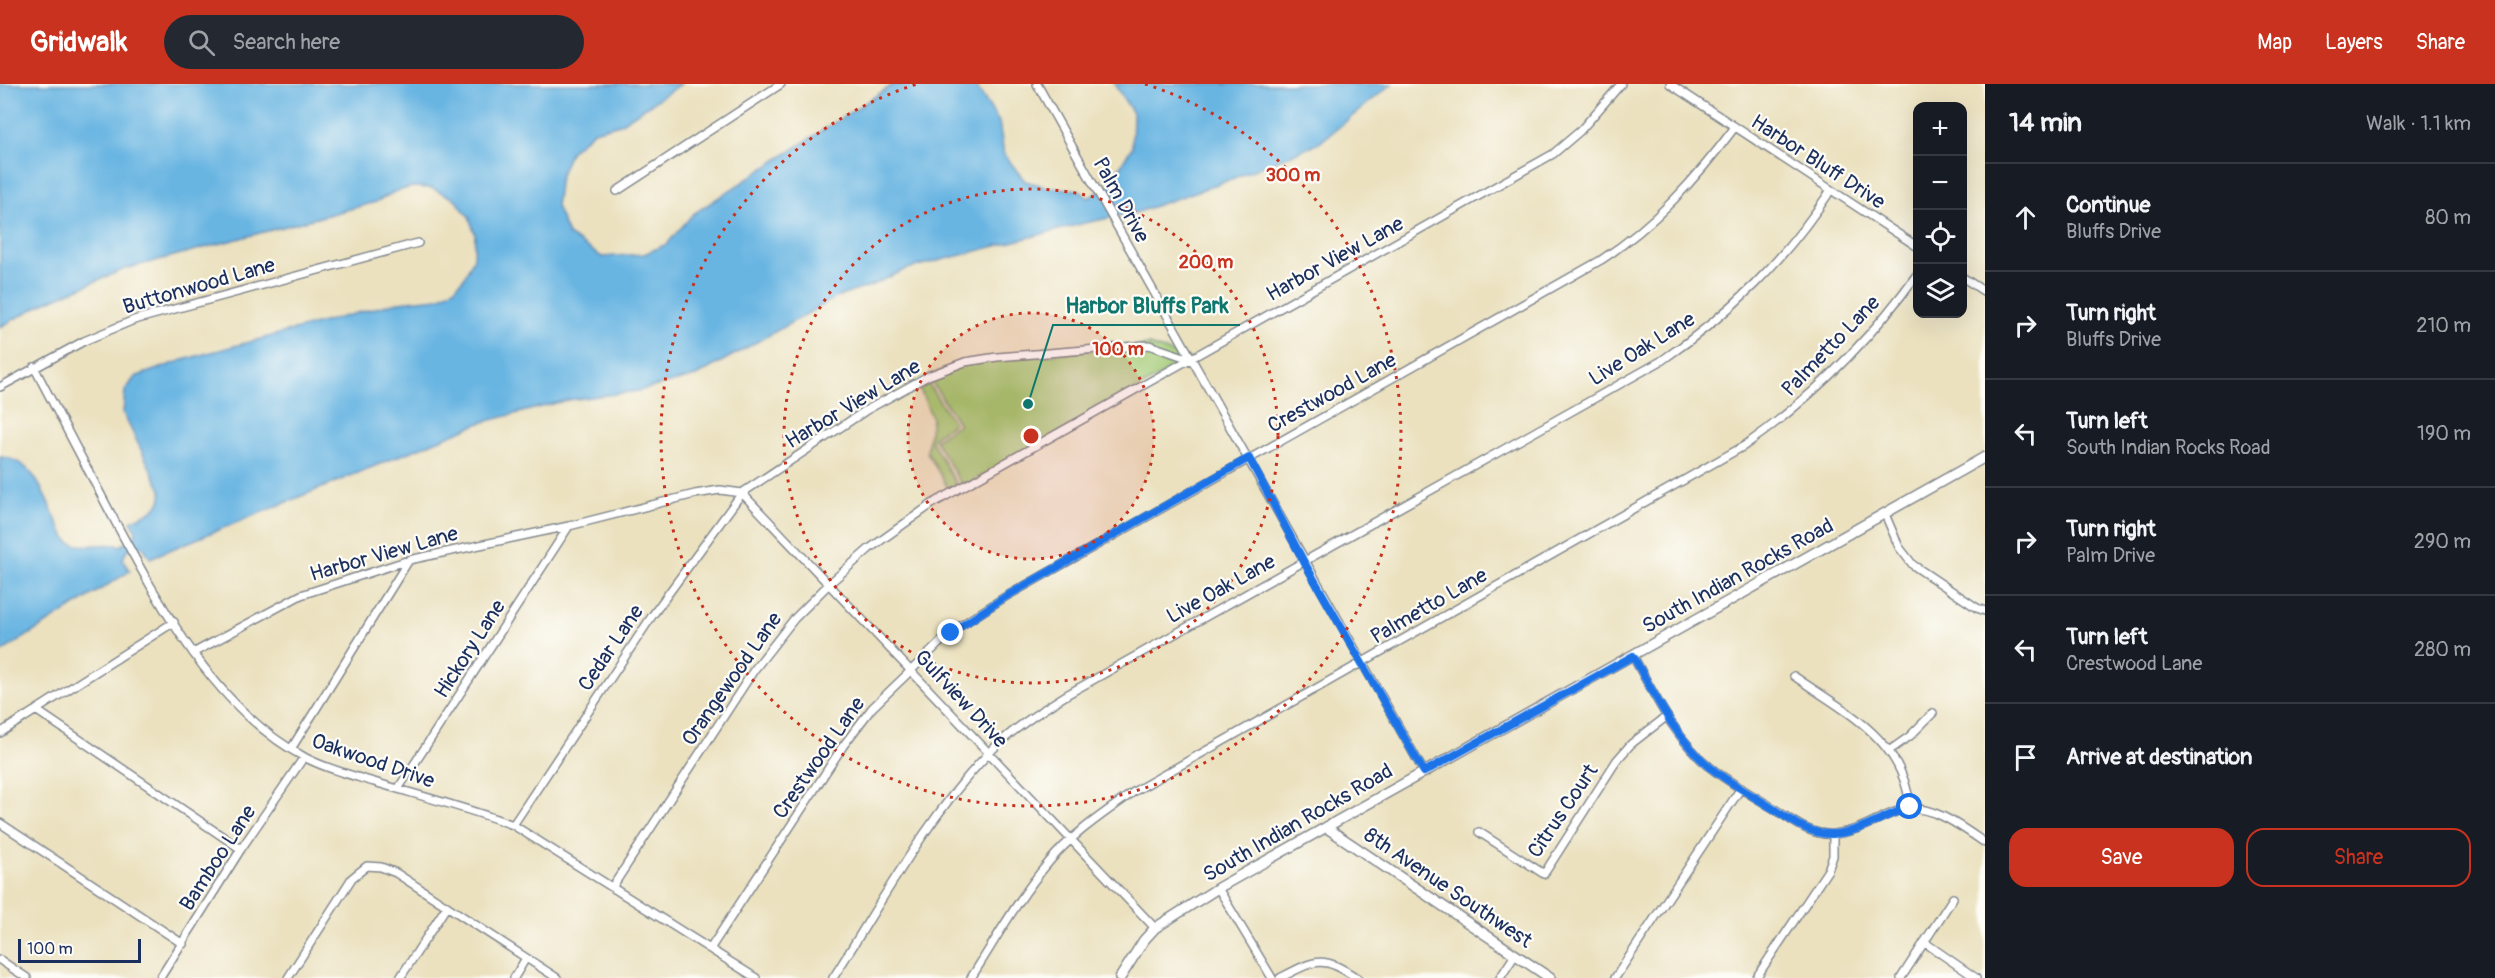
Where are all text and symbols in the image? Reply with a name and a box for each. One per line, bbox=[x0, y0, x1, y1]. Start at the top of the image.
search box bbox=[164, 15, 584, 69]
text: Gridwalk bbox=[30, 25, 128, 60]
icon: search bbox=[185, 26, 218, 59]
text: Search here bbox=[233, 28, 340, 56]
text: Map bbox=[2257, 29, 2292, 56]
text: Layers bbox=[2325, 29, 2383, 56]
text: Share bbox=[2416, 29, 2465, 56]
map controls bbox=[1913, 102, 1967, 318]
button: + bbox=[1913, 102, 1967, 156]
text: 14 min bbox=[2009, 107, 2082, 139]
street label: Harbor Bluff Drive bbox=[1746, 109, 1891, 216]
text: Walk · 1.1 km bbox=[2366, 111, 2471, 136]
street label: Palm Drive bbox=[1087, 153, 1156, 248]
button: − bbox=[1913, 156, 1967, 210]
text: 300 m bbox=[1266, 164, 1320, 187]
text: Continue bbox=[2066, 191, 2150, 219]
icon: ahead bbox=[2009, 201, 2042, 234]
text: 80 m bbox=[2425, 205, 2471, 230]
street label: Harbor View Lane bbox=[1262, 210, 1409, 308]
button: locate bbox=[1913, 210, 1967, 264]
text: Bluffs Drive bbox=[2066, 219, 2161, 244]
street label: Buttonwood Lane bbox=[120, 251, 279, 321]
text: 200 m bbox=[1179, 251, 1233, 274]
button: layers bbox=[1913, 264, 1967, 318]
callout: Harbor Bluffs Park bbox=[1053, 285, 1240, 325]
street label: Palmetto Lane bbox=[1776, 289, 1886, 402]
text: Harbor Bluffs Park bbox=[1065, 292, 1230, 320]
text: Turn right bbox=[2066, 299, 2156, 327]
street label: Live Oak Lane bbox=[1584, 305, 1701, 392]
icon: right bbox=[2009, 309, 2042, 342]
text: 210 m bbox=[2416, 313, 2471, 338]
text: Bluffs Drive bbox=[2066, 327, 2161, 352]
text: 100 m bbox=[1092, 338, 1144, 361]
street label: Crestwood Lane bbox=[1263, 346, 1402, 439]
street label: Harbor View Lane bbox=[781, 353, 926, 455]
text: Turn left bbox=[2066, 407, 2148, 435]
icon: left bbox=[2009, 417, 2042, 450]
text: 190 m bbox=[2417, 421, 2471, 446]
centre of rings bbox=[1021, 426, 1041, 446]
text: South Indian Rocks Road bbox=[2066, 435, 2270, 460]
street label: South Indian Rocks Road bbox=[1638, 512, 1838, 640]
text: Turn right bbox=[2066, 515, 2156, 543]
street label: Harbor View Lane bbox=[307, 520, 462, 588]
icon: right bbox=[2009, 525, 2042, 558]
text: 290 m bbox=[2414, 529, 2471, 554]
text: Palm Drive bbox=[2066, 543, 2155, 568]
street label: Live Oak Lane bbox=[1162, 548, 1281, 630]
street label: Palmetto Lane bbox=[1366, 561, 1493, 650]
street label: Hickory Lane bbox=[428, 594, 512, 703]
street label: Cedar Lane bbox=[572, 599, 650, 696]
street label: Orangewood Lane bbox=[676, 606, 789, 751]
route end bbox=[937, 619, 963, 645]
text: Turn left bbox=[2066, 623, 2148, 651]
icon: left bbox=[2009, 633, 2042, 666]
text: 280 m bbox=[2414, 637, 2471, 662]
street label: Gulfview Drive bbox=[908, 644, 1014, 754]
text: Crestwood Lane bbox=[2066, 651, 2202, 676]
street label: Crestwood Lane bbox=[767, 691, 871, 824]
street label: Oakwood Drive bbox=[308, 727, 439, 795]
icon: arrive bbox=[2009, 741, 2042, 774]
text: Arrive at destination bbox=[2066, 743, 2252, 771]
street label: South Indian Rocks Road bbox=[1198, 758, 1398, 888]
street label: Citrus Court bbox=[1522, 758, 1605, 863]
route start bbox=[1896, 793, 1922, 819]
street label: Bamboo Lane bbox=[174, 799, 263, 916]
street label: 8th Avenue Southwest bbox=[1359, 822, 1538, 955]
button: Save bbox=[2009, 828, 2234, 887]
button: Share bbox=[2246, 828, 2471, 887]
scale bar bbox=[18, 936, 141, 964]
text: 100 m bbox=[27, 939, 73, 959]

